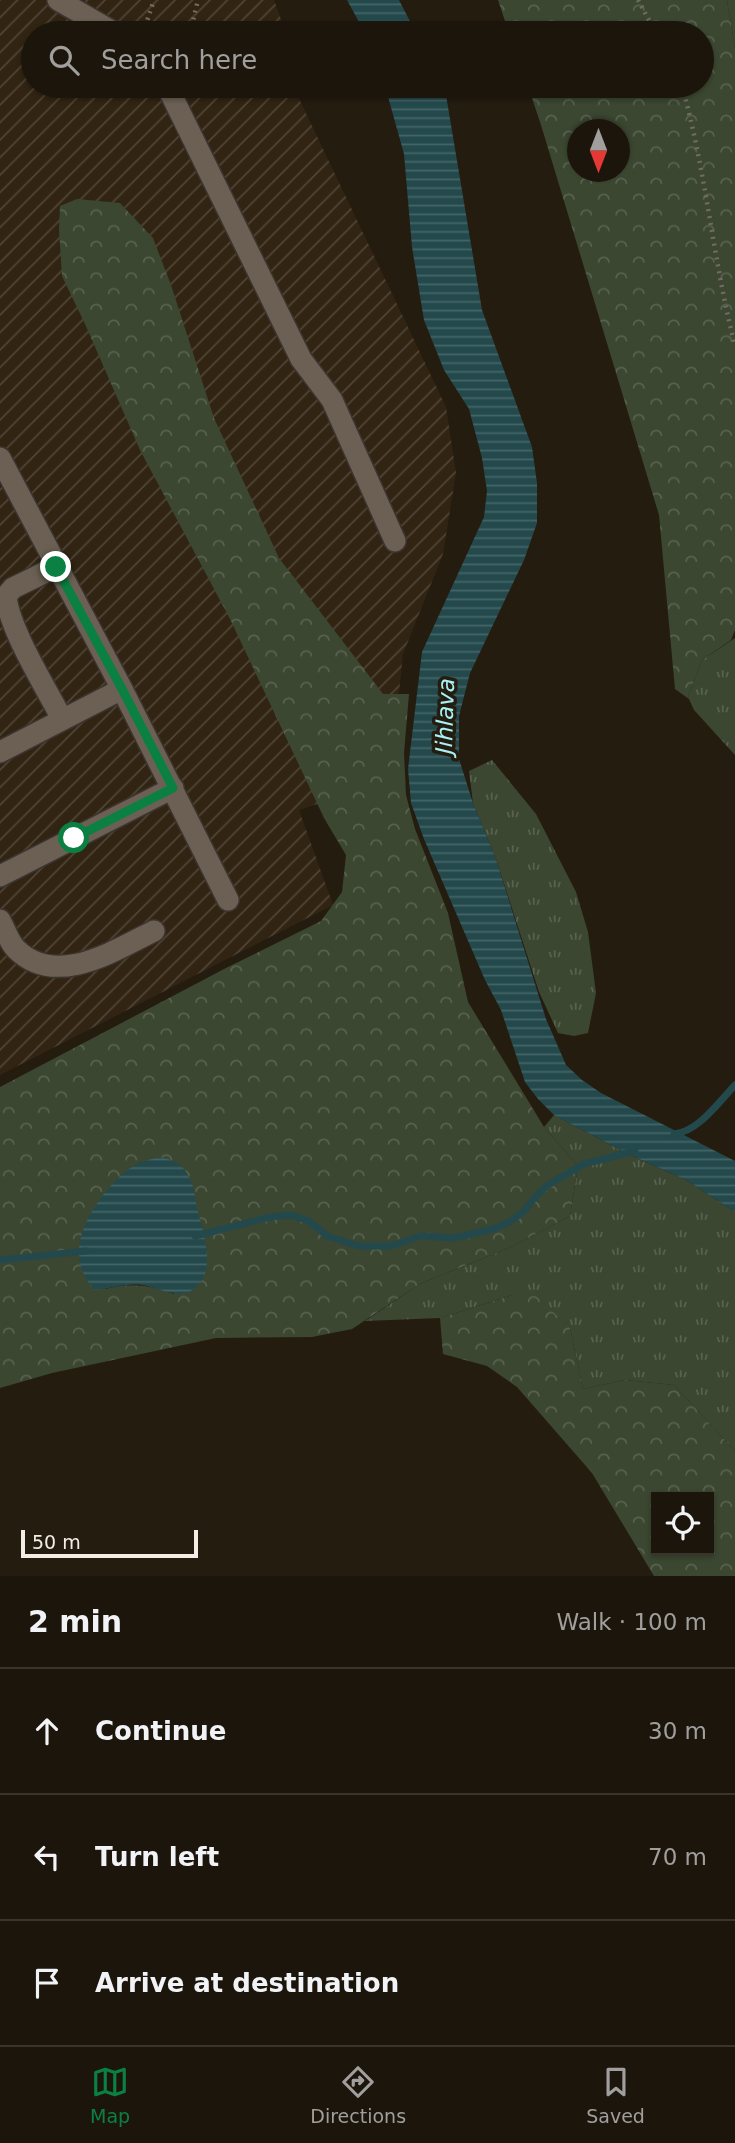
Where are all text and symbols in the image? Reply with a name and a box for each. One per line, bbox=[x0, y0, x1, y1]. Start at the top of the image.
search box bbox=[21, 21, 714, 98]
icon: search bbox=[45, 41, 83, 79]
text: Search here bbox=[101, 45, 257, 75]
north arrow bbox=[567, 119, 630, 182]
route end bbox=[40, 551, 71, 582]
water label: Jihlava bbox=[431, 678, 459, 758]
route start bbox=[58, 822, 89, 853]
map controls bbox=[651, 1492, 714, 1555]
button: locate bbox=[651, 1492, 714, 1555]
scale bar bbox=[21, 1527, 198, 1559]
text: 50 m bbox=[32, 1531, 81, 1553]
text: 2 min bbox=[28, 1604, 122, 1639]
text: Walk · 100 m bbox=[556, 1609, 707, 1635]
icon: ahead bbox=[28, 1712, 66, 1750]
text: Continue bbox=[95, 1716, 226, 1746]
text: 30 m bbox=[648, 1718, 707, 1744]
icon: left bbox=[28, 1838, 66, 1876]
text: Turn left bbox=[95, 1842, 219, 1872]
text: 70 m bbox=[648, 1844, 707, 1870]
icon: arrive bbox=[28, 1964, 66, 2002]
text: Arrive at destination bbox=[95, 1968, 399, 1998]
tab: Map bbox=[90, 2063, 130, 2127]
tab: Directions bbox=[310, 2063, 406, 2127]
tab: Saved bbox=[586, 2063, 645, 2127]

